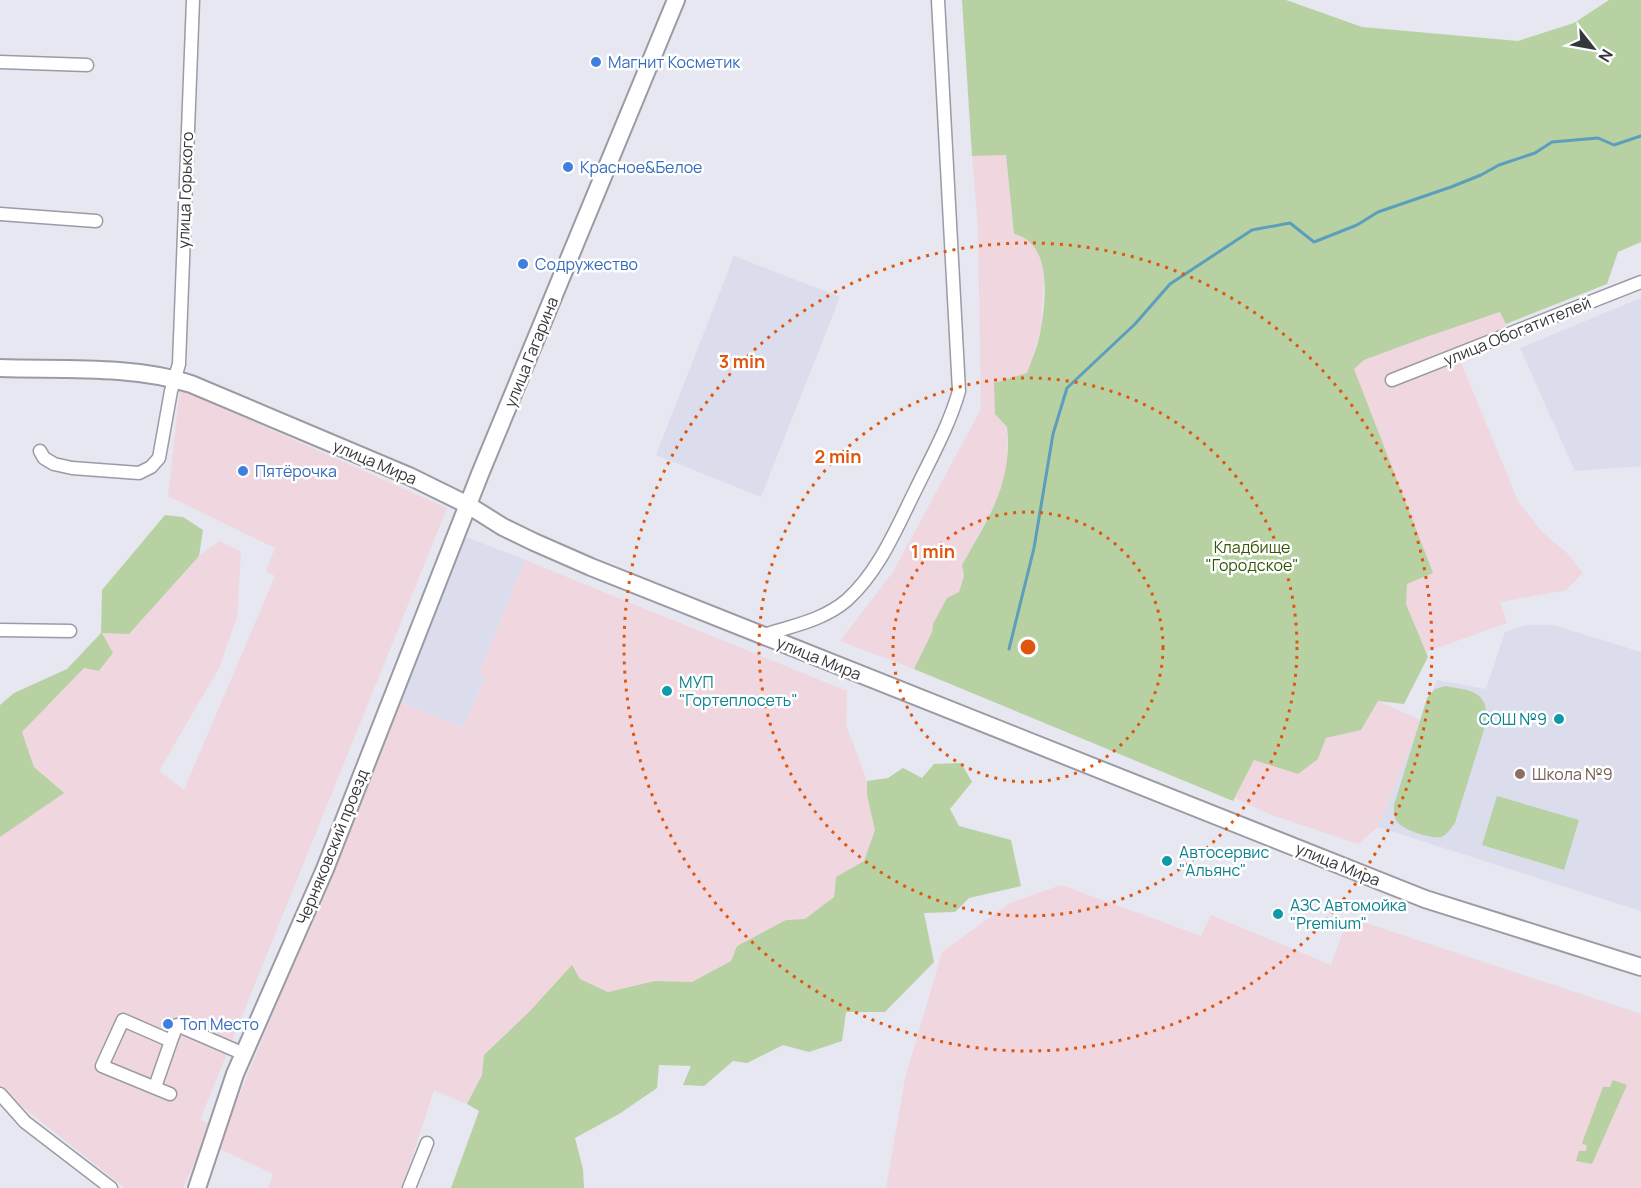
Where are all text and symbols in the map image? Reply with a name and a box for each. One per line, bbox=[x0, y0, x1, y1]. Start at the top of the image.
north arrow bbox=[1563, 18, 1623, 78]
text: N bbox=[1593, 45, 1618, 66]
place label: Магнит Косметик bbox=[608, 51, 741, 73]
marker: Магнит Косметик bbox=[589, 55, 603, 69]
street label: улица Горького bbox=[172, 131, 198, 249]
place label: Красное&Белое bbox=[580, 156, 702, 178]
marker: Красное&Белое bbox=[561, 160, 575, 174]
place label: Содружество bbox=[535, 253, 638, 275]
marker: Содружество bbox=[516, 257, 530, 271]
street label: улица Обогатителей bbox=[1440, 291, 1594, 371]
street label: улица Гагарина bbox=[499, 293, 563, 411]
text: 3 min bbox=[719, 349, 765, 373]
street label: улица Мира bbox=[330, 434, 420, 490]
text: 2 min bbox=[815, 444, 861, 468]
place label: Пятёрочка bbox=[255, 460, 337, 482]
marker: Пятёрочка bbox=[236, 464, 250, 478]
park label: Кладбище "Городское" bbox=[1205, 536, 1299, 576]
text: 1 min bbox=[911, 539, 955, 563]
street label: улица Мира bbox=[773, 631, 865, 685]
centre of rings bbox=[1018, 637, 1038, 657]
place label: МУП "Гортеплосеть" bbox=[679, 671, 798, 711]
marker: МУП "Гортеплосеть" bbox=[660, 684, 674, 698]
place label: СОШ №9 bbox=[1479, 708, 1547, 730]
marker: СОШ №9 bbox=[1552, 712, 1566, 726]
place label: Школа №9 bbox=[1532, 763, 1613, 785]
street label: Черняковский проезд bbox=[291, 765, 373, 928]
marker: Школа №9 bbox=[1513, 767, 1527, 781]
street label: улица Мира bbox=[1292, 837, 1384, 891]
place label: Автосервис "Альянс" bbox=[1179, 841, 1269, 881]
marker: Автосервис "Альянс" bbox=[1160, 854, 1174, 868]
place label: АЗС Автомойка "Premium" bbox=[1290, 894, 1407, 934]
marker: АЗС Автомойка "Premium" bbox=[1271, 907, 1285, 921]
place label: Топ Место bbox=[180, 1013, 259, 1035]
marker: Топ Место bbox=[161, 1017, 175, 1031]

